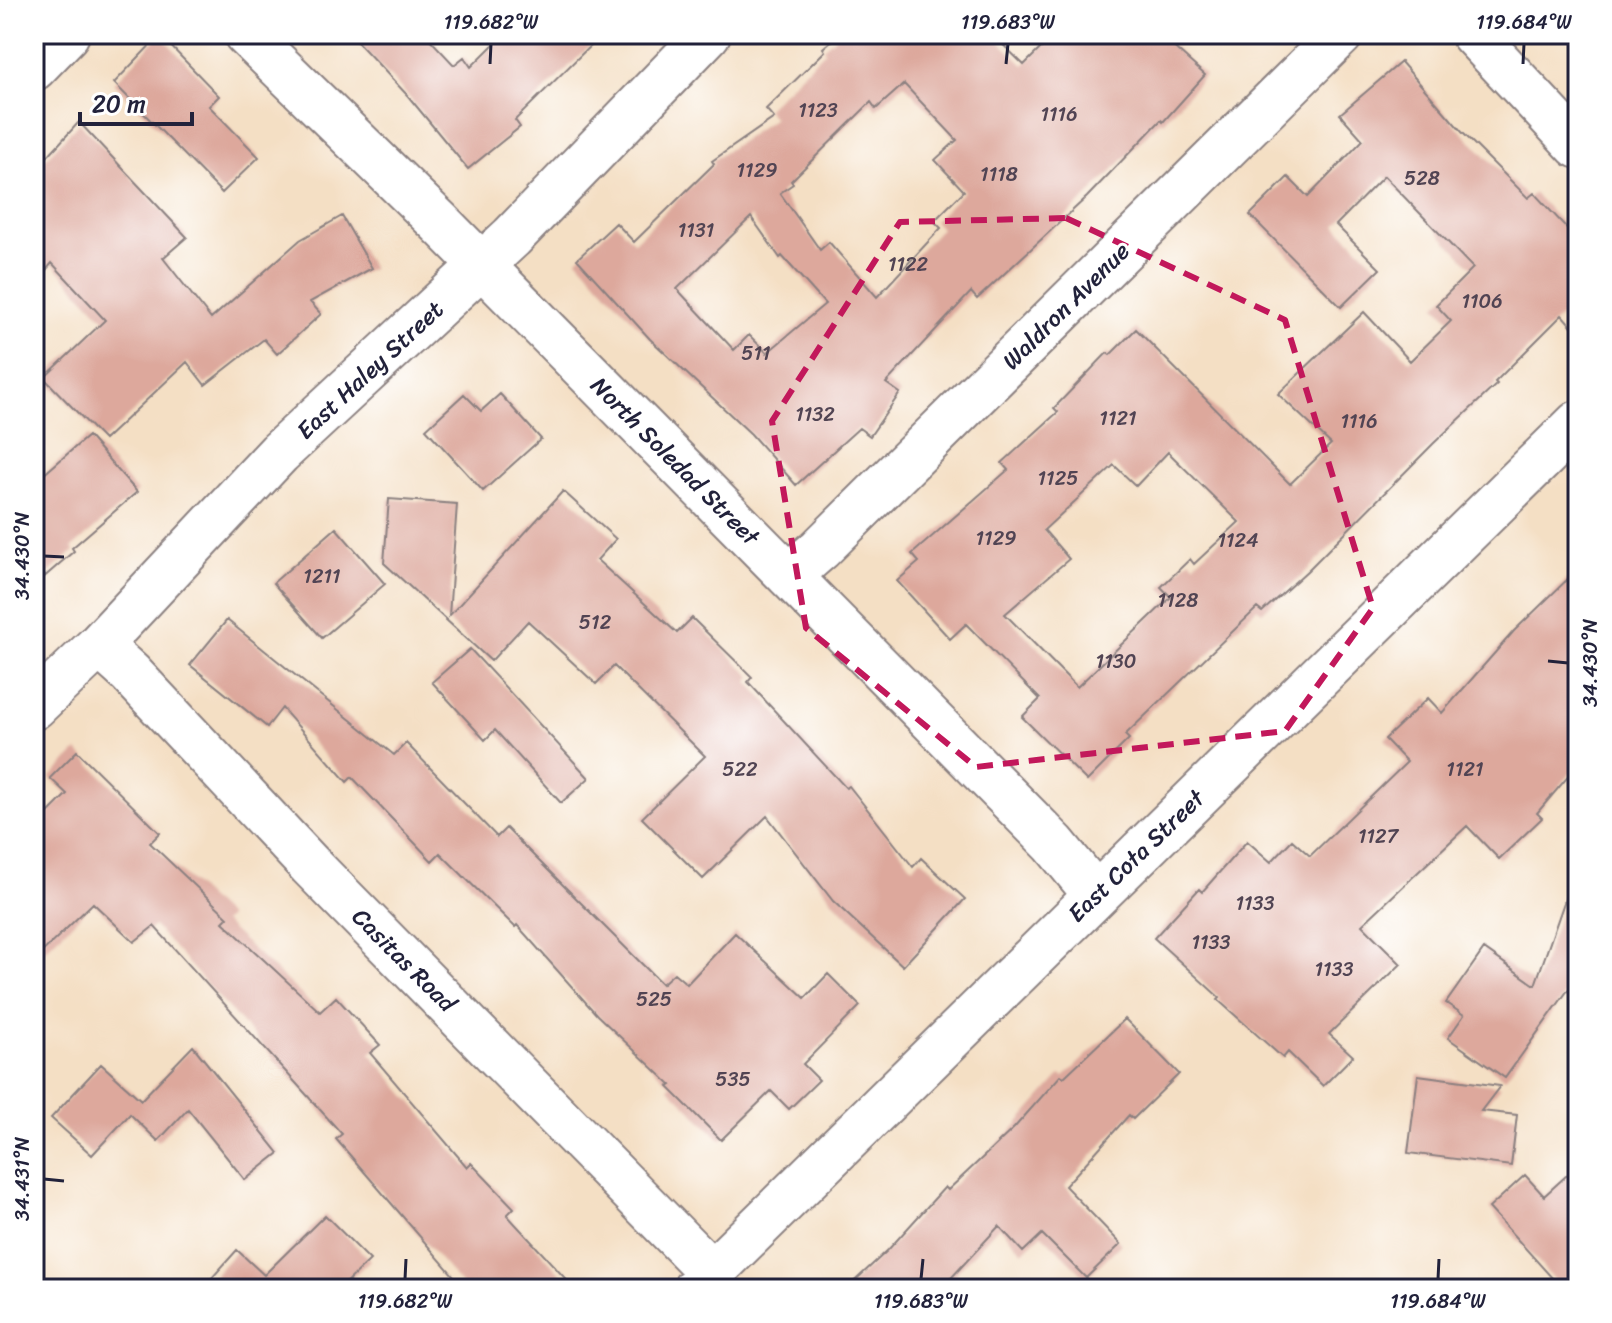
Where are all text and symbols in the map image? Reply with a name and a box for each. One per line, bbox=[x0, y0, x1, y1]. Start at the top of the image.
text: 119.682°W bbox=[444, 5, 539, 40]
text: 119.683°W bbox=[961, 5, 1056, 40]
text: 119.684°W bbox=[1476, 5, 1572, 40]
scale bar bbox=[80, 76, 192, 126]
text: 20 m bbox=[92, 83, 146, 125]
house number: 1123 bbox=[798, 93, 838, 128]
house number: 1116 bbox=[1040, 97, 1078, 132]
house number: 1129 bbox=[737, 153, 777, 188]
house number: 1118 bbox=[980, 157, 1018, 192]
house number: 528 bbox=[1404, 161, 1440, 196]
house number: 1131 bbox=[678, 213, 714, 248]
street label: Waldron Avenue bbox=[992, 232, 1140, 380]
house number: 1122 bbox=[888, 247, 929, 282]
house number: 1106 bbox=[1461, 284, 1503, 319]
street label: East Haley Street bbox=[286, 290, 454, 450]
house number: 511 bbox=[741, 336, 771, 371]
street label: North Soledad Street bbox=[580, 366, 771, 557]
house number: 1132 bbox=[795, 397, 835, 432]
house number: 1121 bbox=[1099, 401, 1137, 436]
house number: 1116 bbox=[1340, 404, 1378, 439]
house number: 1125 bbox=[1038, 461, 1078, 496]
text: 34.430°N bbox=[5, 512, 40, 600]
house number: 1129 bbox=[976, 521, 1016, 556]
house number: 1124 bbox=[1217, 523, 1259, 558]
house number: 1211 bbox=[303, 559, 341, 594]
house number: 1128 bbox=[1158, 583, 1198, 618]
house number: 512 bbox=[579, 605, 612, 640]
text: 34.430°N bbox=[1573, 619, 1608, 707]
house number: 1130 bbox=[1096, 644, 1136, 679]
house number: 522 bbox=[722, 752, 758, 787]
house number: 1121 bbox=[1446, 752, 1484, 787]
street label: East Cota Street bbox=[1057, 778, 1216, 933]
house number: 1127 bbox=[1358, 819, 1400, 854]
house number: 1133 bbox=[1235, 886, 1275, 921]
street label: Casitas Road bbox=[342, 898, 468, 1024]
house number: 1133 bbox=[1191, 925, 1231, 960]
house number: 1133 bbox=[1314, 952, 1354, 987]
house number: 525 bbox=[636, 982, 672, 1017]
house number: 535 bbox=[715, 1062, 751, 1097]
text: 34.431°N bbox=[5, 1137, 40, 1221]
text: 119.682°W bbox=[358, 1284, 453, 1319]
text: 119.683°W bbox=[874, 1284, 969, 1319]
text: 119.684°W bbox=[1390, 1284, 1486, 1319]

